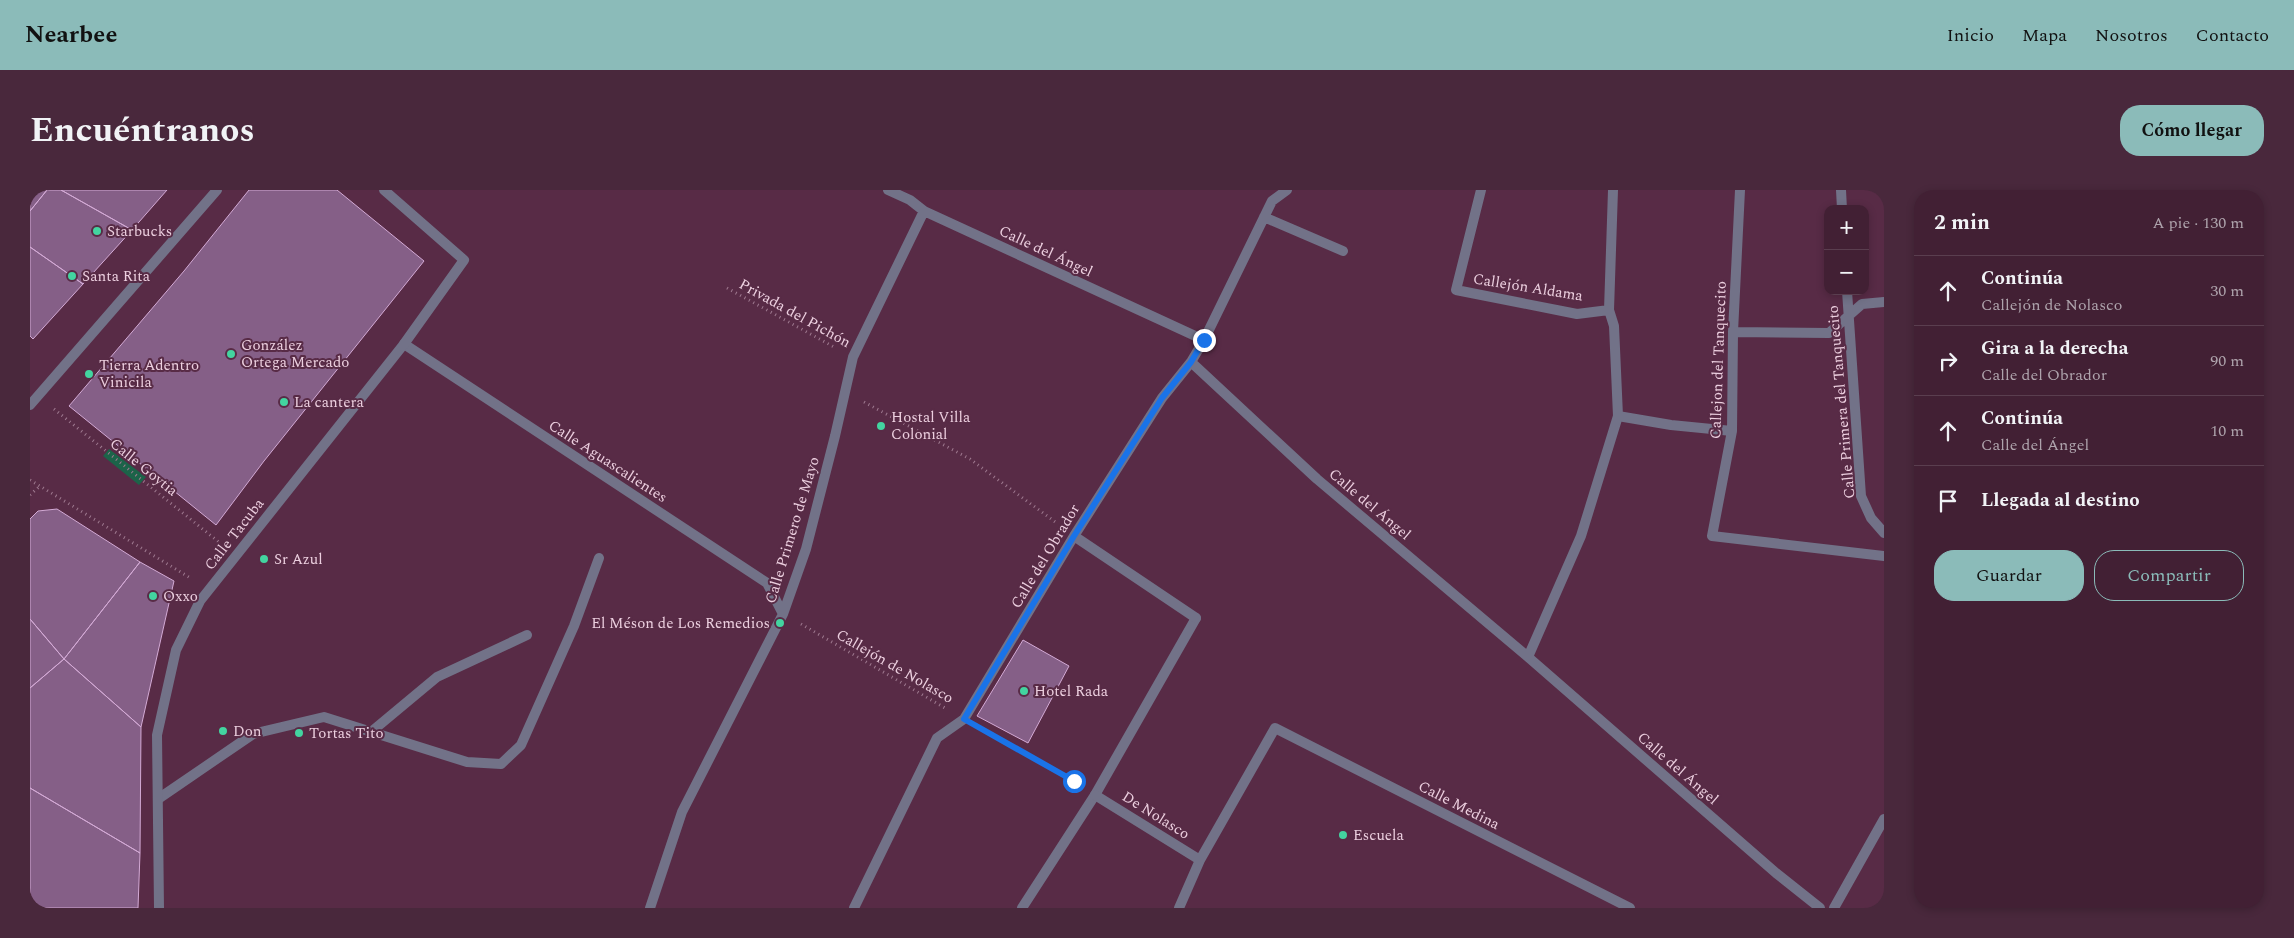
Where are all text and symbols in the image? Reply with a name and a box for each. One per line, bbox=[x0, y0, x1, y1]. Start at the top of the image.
text: Nearbee bbox=[25, 17, 117, 53]
text: Inicio bbox=[1947, 22, 1994, 49]
text: Mapa bbox=[2022, 22, 2067, 49]
text: Nosotros bbox=[2095, 22, 2168, 49]
text: Contacto bbox=[2196, 22, 2269, 49]
text: Encuéntranos bbox=[30, 104, 255, 157]
button: Cómo llegar bbox=[2120, 105, 2264, 156]
map controls bbox=[1824, 205, 1869, 295]
button: + bbox=[1824, 205, 1869, 250]
text: 2 min bbox=[1934, 207, 1990, 239]
text: A pie · 130 m bbox=[2152, 211, 2244, 235]
place label: Starbucks bbox=[107, 220, 172, 243]
street label: Calle del Ángel bbox=[995, 220, 1097, 283]
marker: Starbucks bbox=[91, 225, 103, 237]
button: − bbox=[1824, 250, 1869, 295]
text: Continúa bbox=[1981, 264, 2063, 293]
place label: Santa Rita bbox=[82, 265, 151, 288]
street label: Callejón Aldama bbox=[1471, 267, 1585, 308]
marker: Santa Rita bbox=[66, 270, 78, 282]
street label: Privada del Pichón bbox=[735, 273, 855, 354]
icon: ahead bbox=[1934, 277, 1962, 305]
text: 30 m bbox=[2210, 279, 2244, 303]
street label: Callejon del Tanquecito bbox=[1704, 281, 1733, 439]
text: Callejón de Nolasco bbox=[1981, 293, 2122, 317]
street label: Calle Primera del Tanquecito bbox=[1822, 304, 1861, 500]
route end bbox=[1193, 329, 1216, 352]
place label: González Ortega Mercado bbox=[241, 334, 349, 374]
text: Gira a la derecha bbox=[1981, 334, 2128, 363]
icon: right bbox=[1934, 347, 1962, 375]
marker: González Ortega Mercado bbox=[225, 348, 237, 360]
text: 90 m bbox=[2210, 349, 2244, 373]
place label: Tierra Adentro Vinicila bbox=[99, 354, 199, 394]
text: Calle del Obrador bbox=[1981, 363, 2107, 387]
marker: Tierra Adentro Vinicila bbox=[83, 368, 95, 380]
place label: La cantera bbox=[294, 391, 364, 414]
marker: La cantera bbox=[278, 396, 290, 408]
text: Continúa bbox=[1981, 404, 2063, 433]
place label: Hostal Villa Colonial bbox=[891, 406, 971, 446]
street label: Calle Aguascalientes bbox=[544, 414, 672, 509]
icon: ahead bbox=[1934, 417, 1962, 445]
text: 10 m bbox=[2210, 419, 2244, 443]
marker: Hostal Villa Colonial bbox=[875, 420, 887, 432]
street label: Calle Goytia bbox=[105, 433, 183, 503]
text: Calle del Ángel bbox=[1981, 433, 2089, 457]
street label: Calle Primero de Mayo bbox=[759, 454, 826, 606]
street label: Calle del Ángel bbox=[1323, 463, 1416, 546]
text: Llegada al destino bbox=[1981, 486, 2140, 515]
icon: arrive bbox=[1934, 487, 1962, 515]
street label: Calle Tacuba bbox=[199, 493, 270, 575]
street label: Calle del Obrador bbox=[1005, 500, 1086, 613]
place label: Sr Azul bbox=[274, 548, 323, 571]
button: Guardar bbox=[1934, 550, 2084, 601]
button: Compartir bbox=[2094, 550, 2244, 601]
marker: Sr Azul bbox=[258, 553, 270, 565]
place label: Oxxo bbox=[163, 585, 198, 608]
marker: Oxxo bbox=[147, 590, 159, 602]
place label: El Méson de Los Remedios bbox=[591, 612, 770, 635]
marker: El Méson de Los Remedios bbox=[774, 617, 786, 629]
street label: Callejón de Nolasco bbox=[832, 623, 958, 710]
place label: Hotel Rada bbox=[1034, 680, 1109, 703]
marker: Hotel Rada bbox=[1018, 685, 1030, 697]
place label: Don bbox=[233, 720, 262, 743]
place label: Tortas Tito bbox=[309, 722, 384, 745]
marker: Don bbox=[217, 725, 229, 737]
street label: Calle del Ángel bbox=[1632, 726, 1723, 810]
marker: Tortas Tito bbox=[293, 727, 305, 739]
route start bbox=[1063, 770, 1086, 793]
street label: Calle Medina bbox=[1414, 775, 1504, 836]
street label: De Nolasco bbox=[1117, 785, 1194, 845]
place label: Escuela bbox=[1353, 824, 1405, 847]
marker: Escuela bbox=[1337, 829, 1349, 841]

